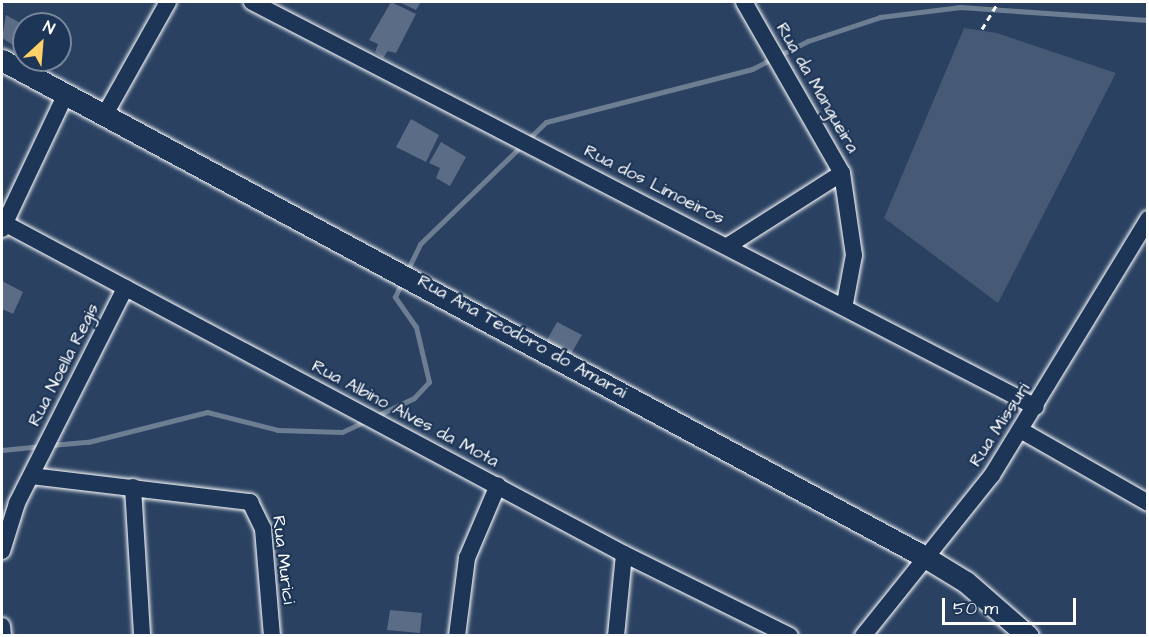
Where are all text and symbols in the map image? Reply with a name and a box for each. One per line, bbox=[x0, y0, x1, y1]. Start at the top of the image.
north arrow bbox=[12, 12, 72, 72]
text: N bbox=[40, 16, 58, 40]
street label: Rua da Mangueira bbox=[771, 19, 863, 157]
street label: Rua dos Limoeiros bbox=[580, 140, 728, 230]
street label: Rua Ana Teodoro do Amarai bbox=[414, 270, 630, 404]
street label: Rua Noella Regis bbox=[24, 300, 104, 430]
street label: Rua Albino Alves da Mota bbox=[308, 356, 502, 472]
street label: Rua Missuri bbox=[965, 379, 1035, 471]
street label: Rua Murici bbox=[267, 514, 299, 606]
scale bar bbox=[945, 586, 1078, 624]
text: 50 m bbox=[953, 596, 998, 621]

